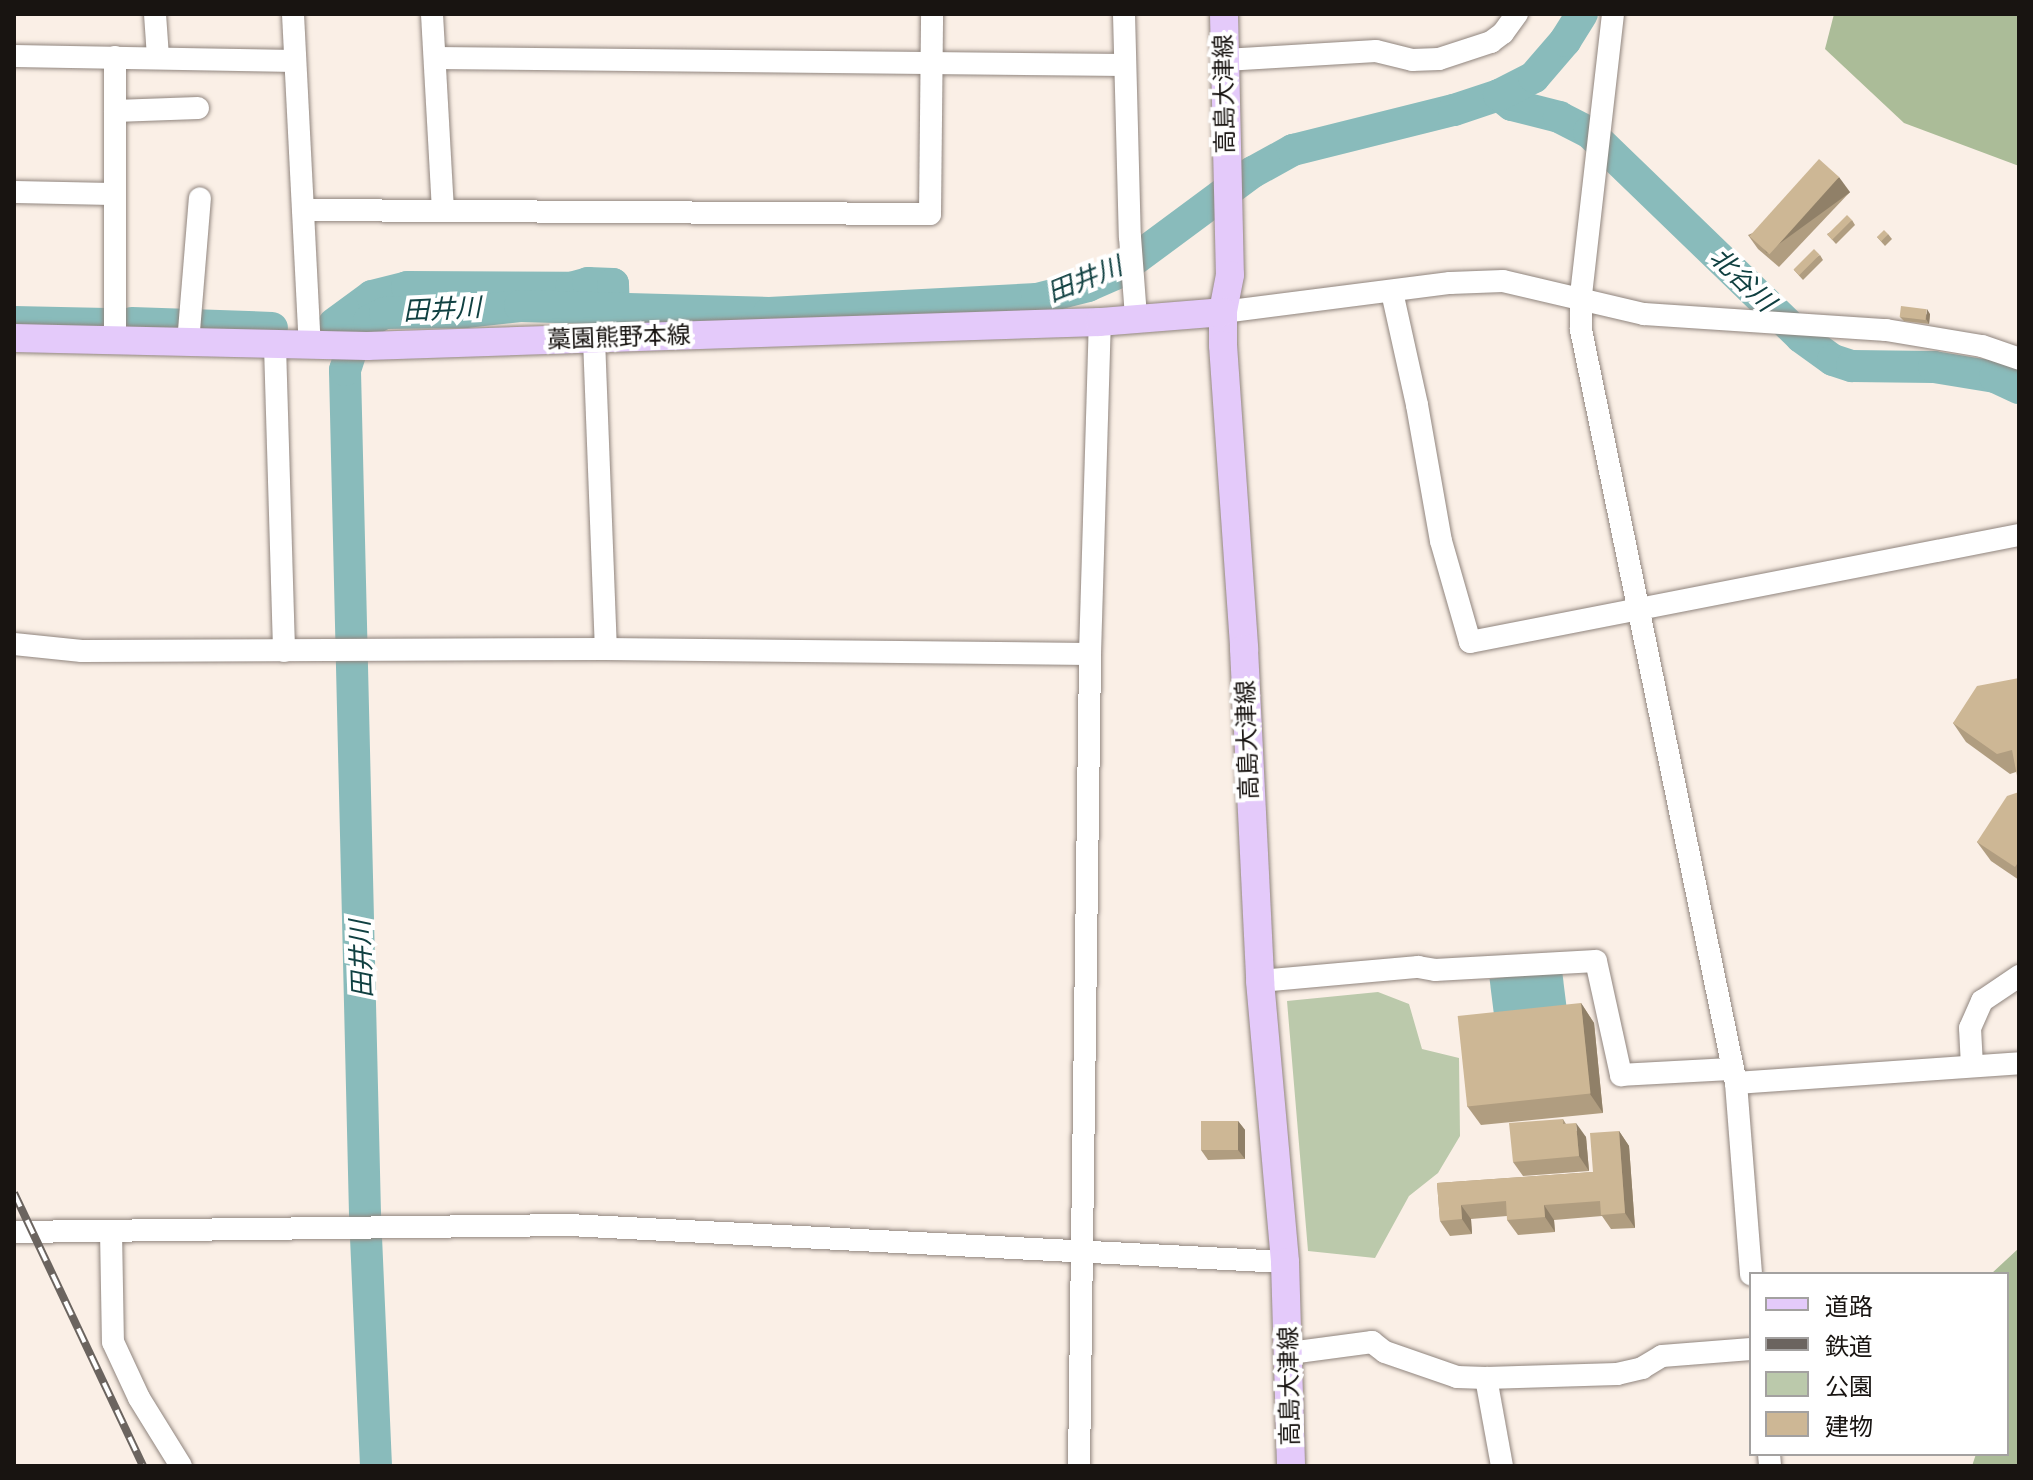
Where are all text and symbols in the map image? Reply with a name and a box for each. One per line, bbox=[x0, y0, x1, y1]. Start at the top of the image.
street label: 高島大津線 bbox=[1210, 34, 1240, 154]
water label: 北谷川 bbox=[1703, 242, 1781, 318]
water label: 田井川 bbox=[1043, 251, 1127, 309]
water label: 田井川 bbox=[402, 292, 482, 328]
street label: 藁園熊野本線 bbox=[547, 321, 691, 355]
street label: 高島大津線 bbox=[1232, 680, 1264, 800]
water label: 田井川 bbox=[345, 919, 379, 999]
legend bbox=[1749, 1272, 2009, 1456]
text: 道路 bbox=[1825, 1293, 1873, 1321]
street label: 高島大津線 bbox=[1275, 1326, 1305, 1446]
text: 鉄道 bbox=[1825, 1333, 1873, 1361]
text: 公園 bbox=[1825, 1373, 1873, 1401]
text: 建物 bbox=[1825, 1413, 1873, 1441]

